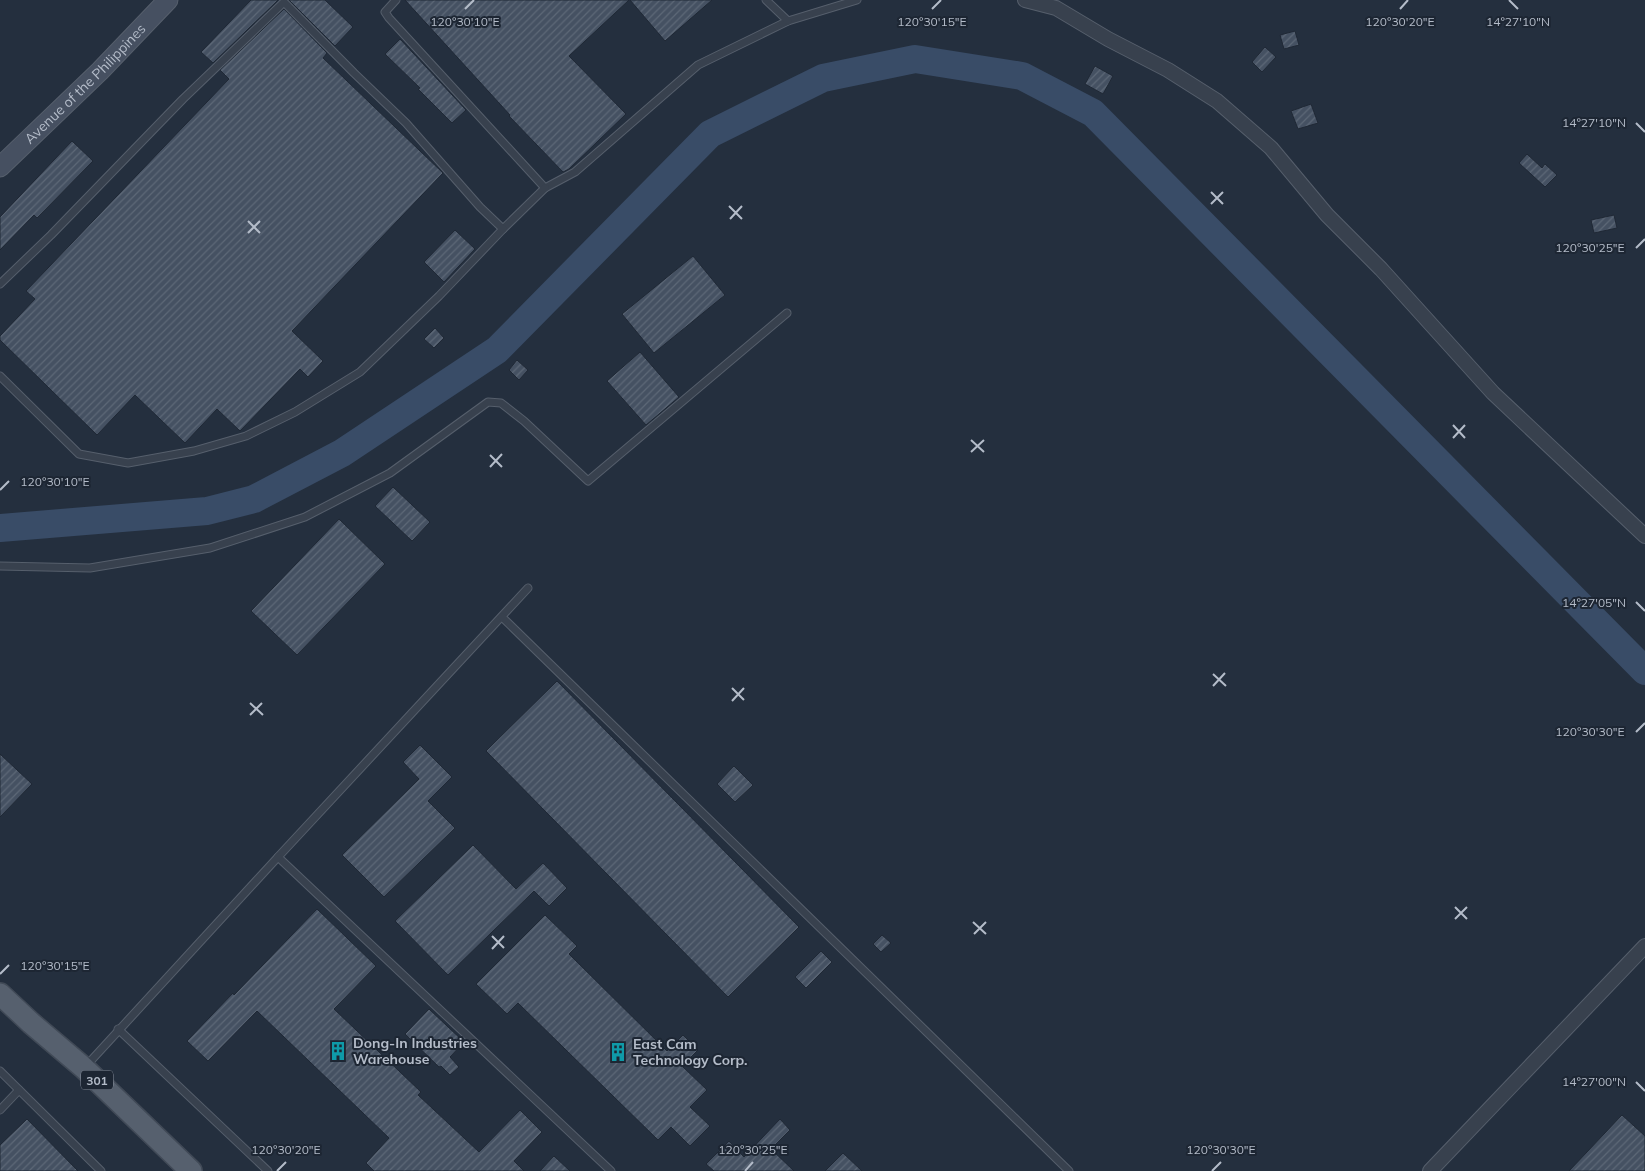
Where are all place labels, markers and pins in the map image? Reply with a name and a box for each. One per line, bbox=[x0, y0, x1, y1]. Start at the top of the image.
place label: Dong-In Industries Warehouse bbox=[353, 1034, 477, 1068]
place label: East Cam Technology Corp. bbox=[633, 1035, 747, 1069]
building icon: Dong-In Industries Warehouse bbox=[327, 1040, 349, 1062]
building icon: East Cam Technology Corp. bbox=[607, 1041, 629, 1063]

